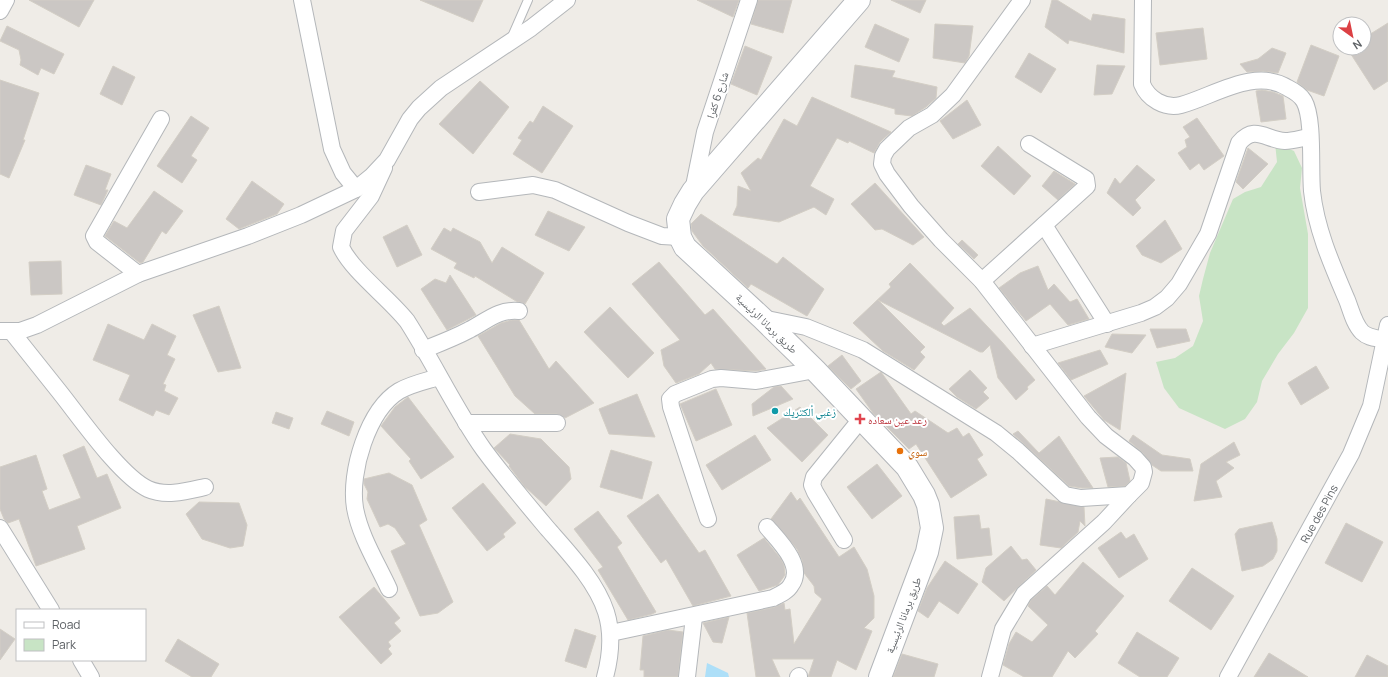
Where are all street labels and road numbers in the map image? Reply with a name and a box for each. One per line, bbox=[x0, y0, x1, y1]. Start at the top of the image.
street label: شارع 6 كفرا bbox=[702, 70, 732, 120]
street label: طريق برمانا الرئيسية bbox=[733, 290, 801, 356]
street label: Rue des Pins bbox=[1296, 481, 1341, 545]
street label: طريق برمانا الرئيسية bbox=[882, 575, 924, 655]

